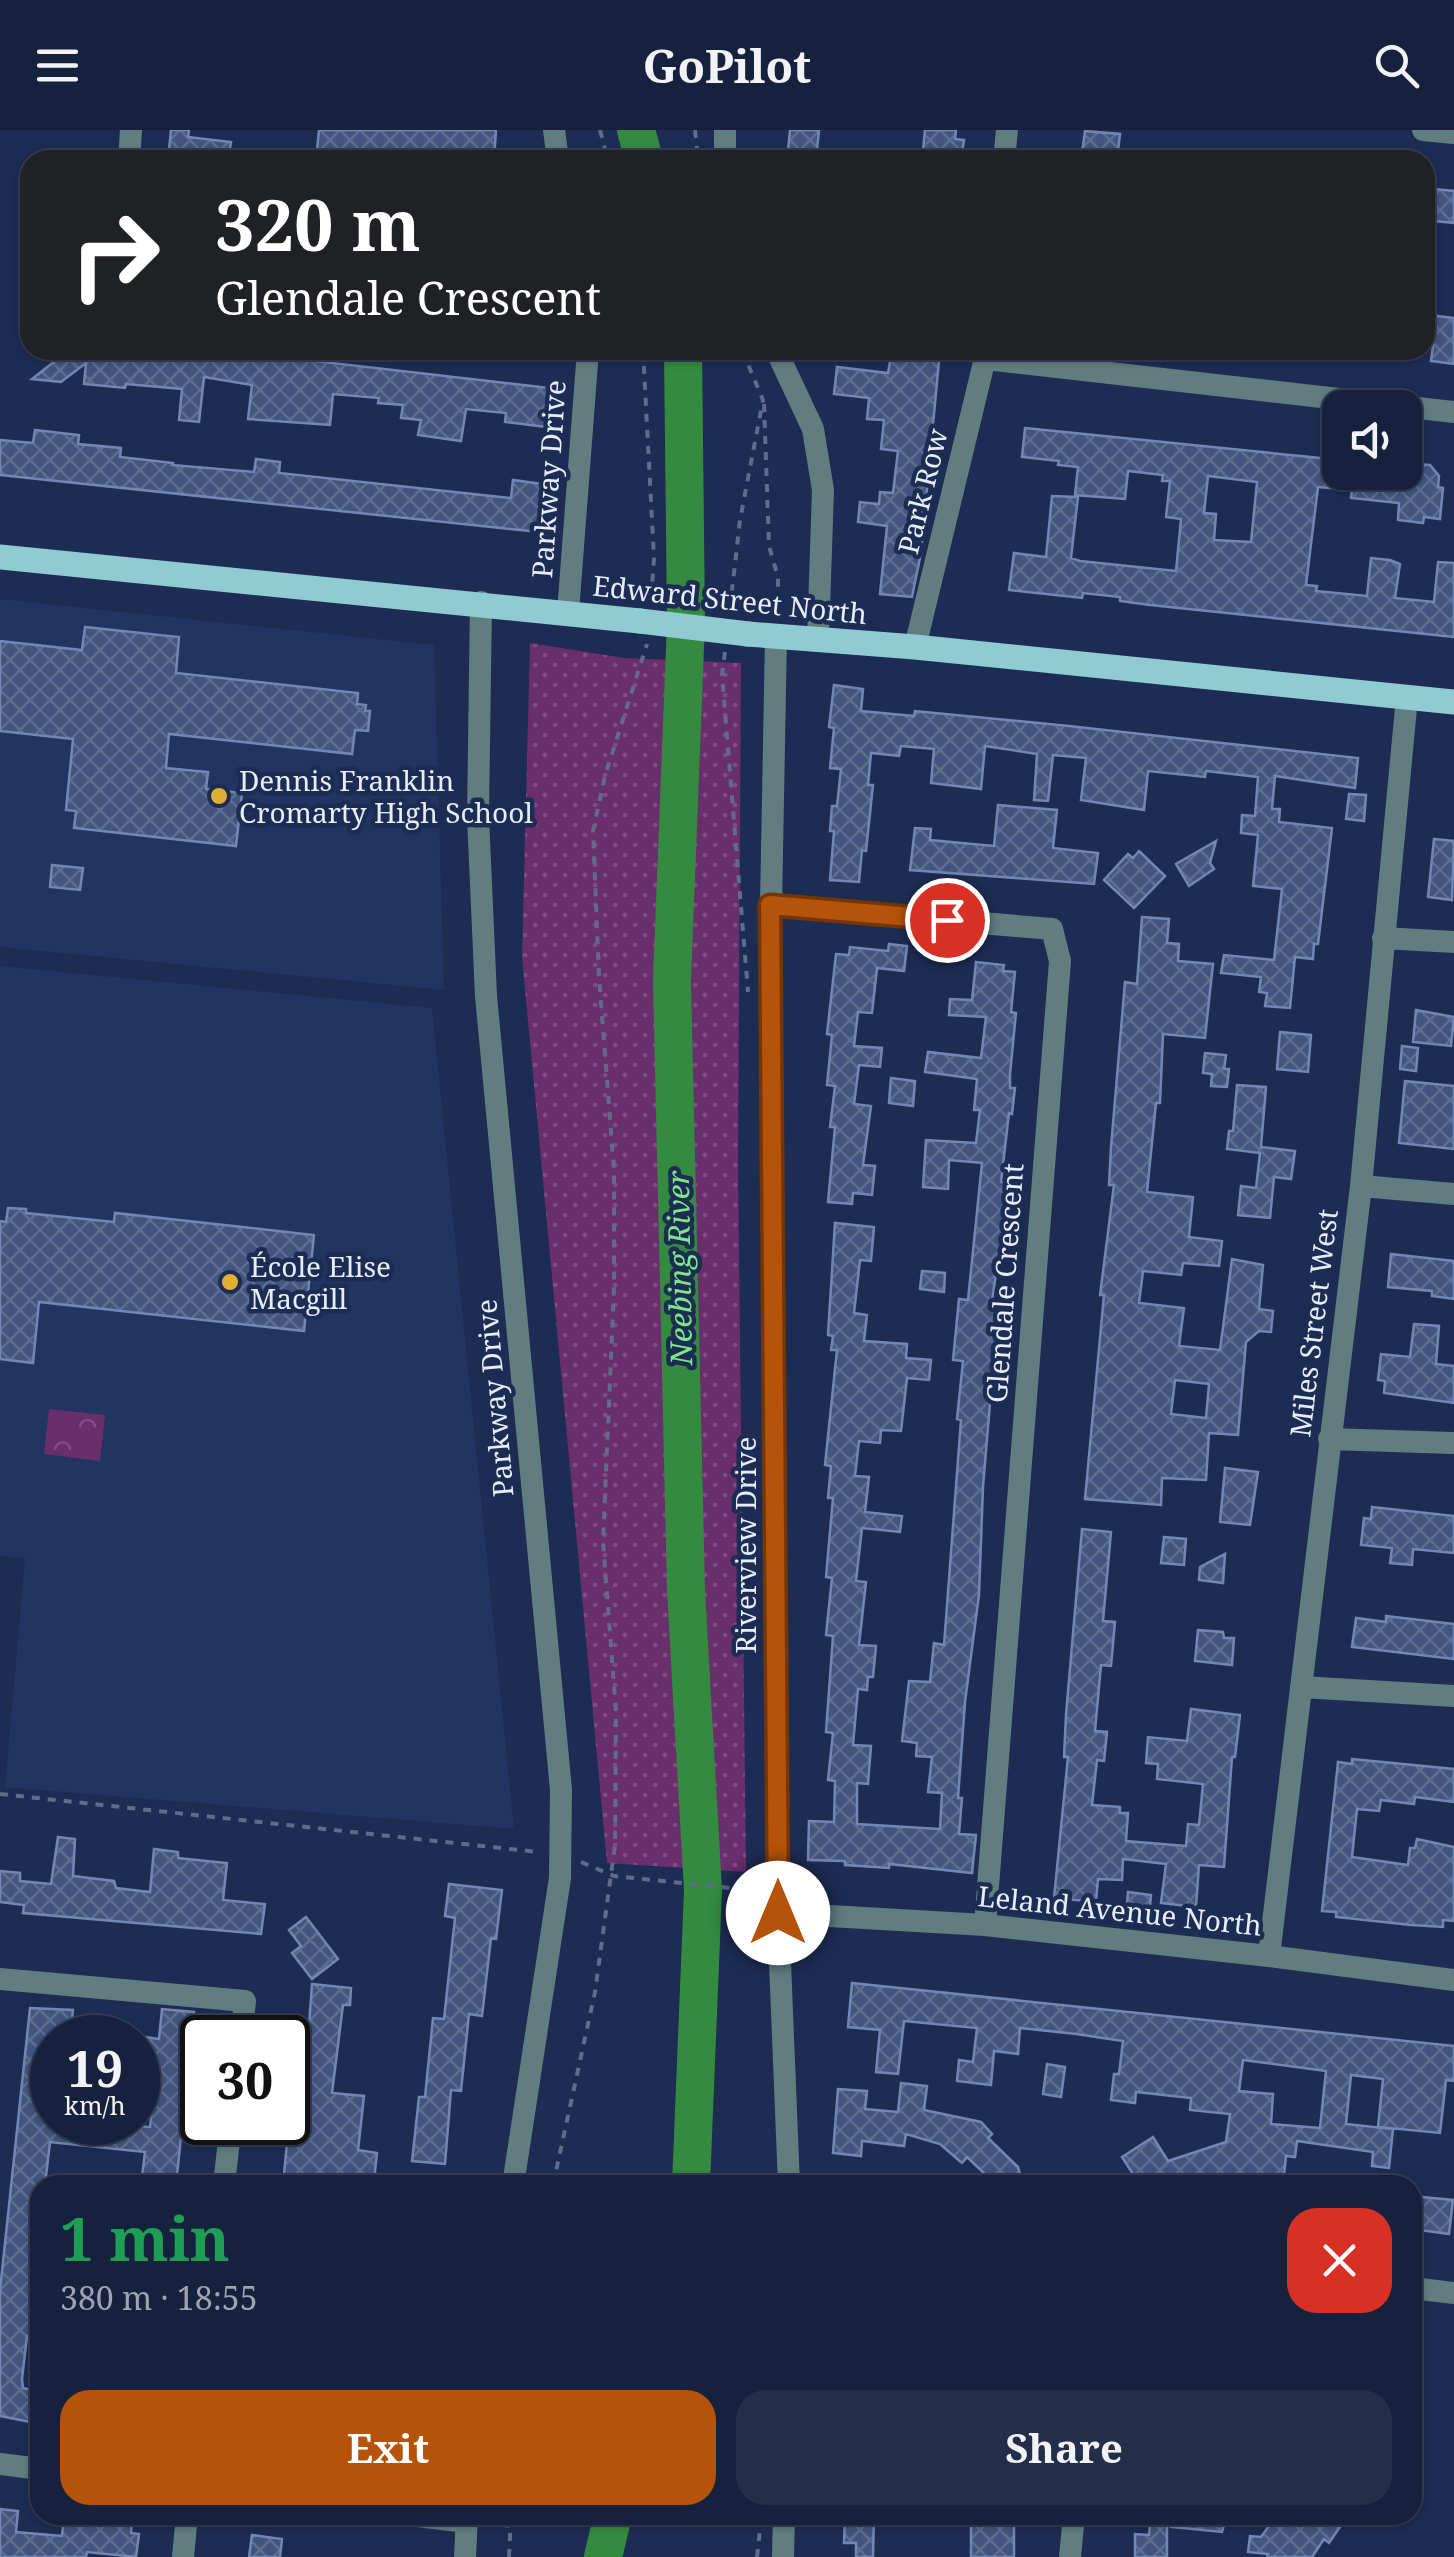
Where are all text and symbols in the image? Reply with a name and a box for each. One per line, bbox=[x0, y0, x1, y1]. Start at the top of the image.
text: GoPilot bbox=[643, 35, 811, 96]
icon: menu bbox=[30, 38, 85, 93]
icon: search bbox=[1369, 38, 1424, 93]
text: 320 m bbox=[215, 176, 421, 272]
icon: right bbox=[50, 190, 180, 320]
text: Glendale Crescent bbox=[215, 267, 601, 328]
street label: Parkway Drive bbox=[522, 379, 574, 579]
map controls bbox=[1322, 390, 1422, 490]
button: sound bbox=[1322, 390, 1422, 490]
street label: Park Row bbox=[888, 423, 956, 558]
street label: Edward Street North bbox=[591, 566, 869, 632]
place label: Dennis Franklin Cromarty High School bbox=[239, 761, 533, 831]
marker: Dennis Franklin Cromarty High School bbox=[208, 785, 230, 807]
pin bbox=[905, 878, 990, 963]
icon: arrive bbox=[920, 893, 975, 948]
street label: Glendale Crescent bbox=[977, 1162, 1031, 1404]
water label: Neebing River bbox=[657, 1169, 701, 1367]
street label: Miles Street West bbox=[1280, 1207, 1346, 1439]
place label: École Elise Macgill bbox=[250, 1247, 391, 1317]
marker: École Elise Macgill bbox=[219, 1271, 241, 1293]
street label: Parkway Drive bbox=[466, 1298, 522, 1498]
street label: Riverview Drive bbox=[726, 1437, 764, 1653]
position arrow bbox=[726, 1861, 830, 1965]
street label: Leland Avenue North bbox=[976, 1876, 1264, 1944]
speed limit sign: 30 bbox=[180, 2015, 310, 2145]
text: 19 bbox=[67, 2034, 123, 2102]
text: km/h bbox=[64, 2088, 126, 2122]
text: 1 min bbox=[60, 2197, 230, 2279]
button: close bbox=[1287, 2208, 1392, 2313]
text: 380 m · 18:55 bbox=[60, 2276, 258, 2319]
button: Exit bbox=[60, 2390, 716, 2505]
button: Share bbox=[736, 2390, 1392, 2505]

